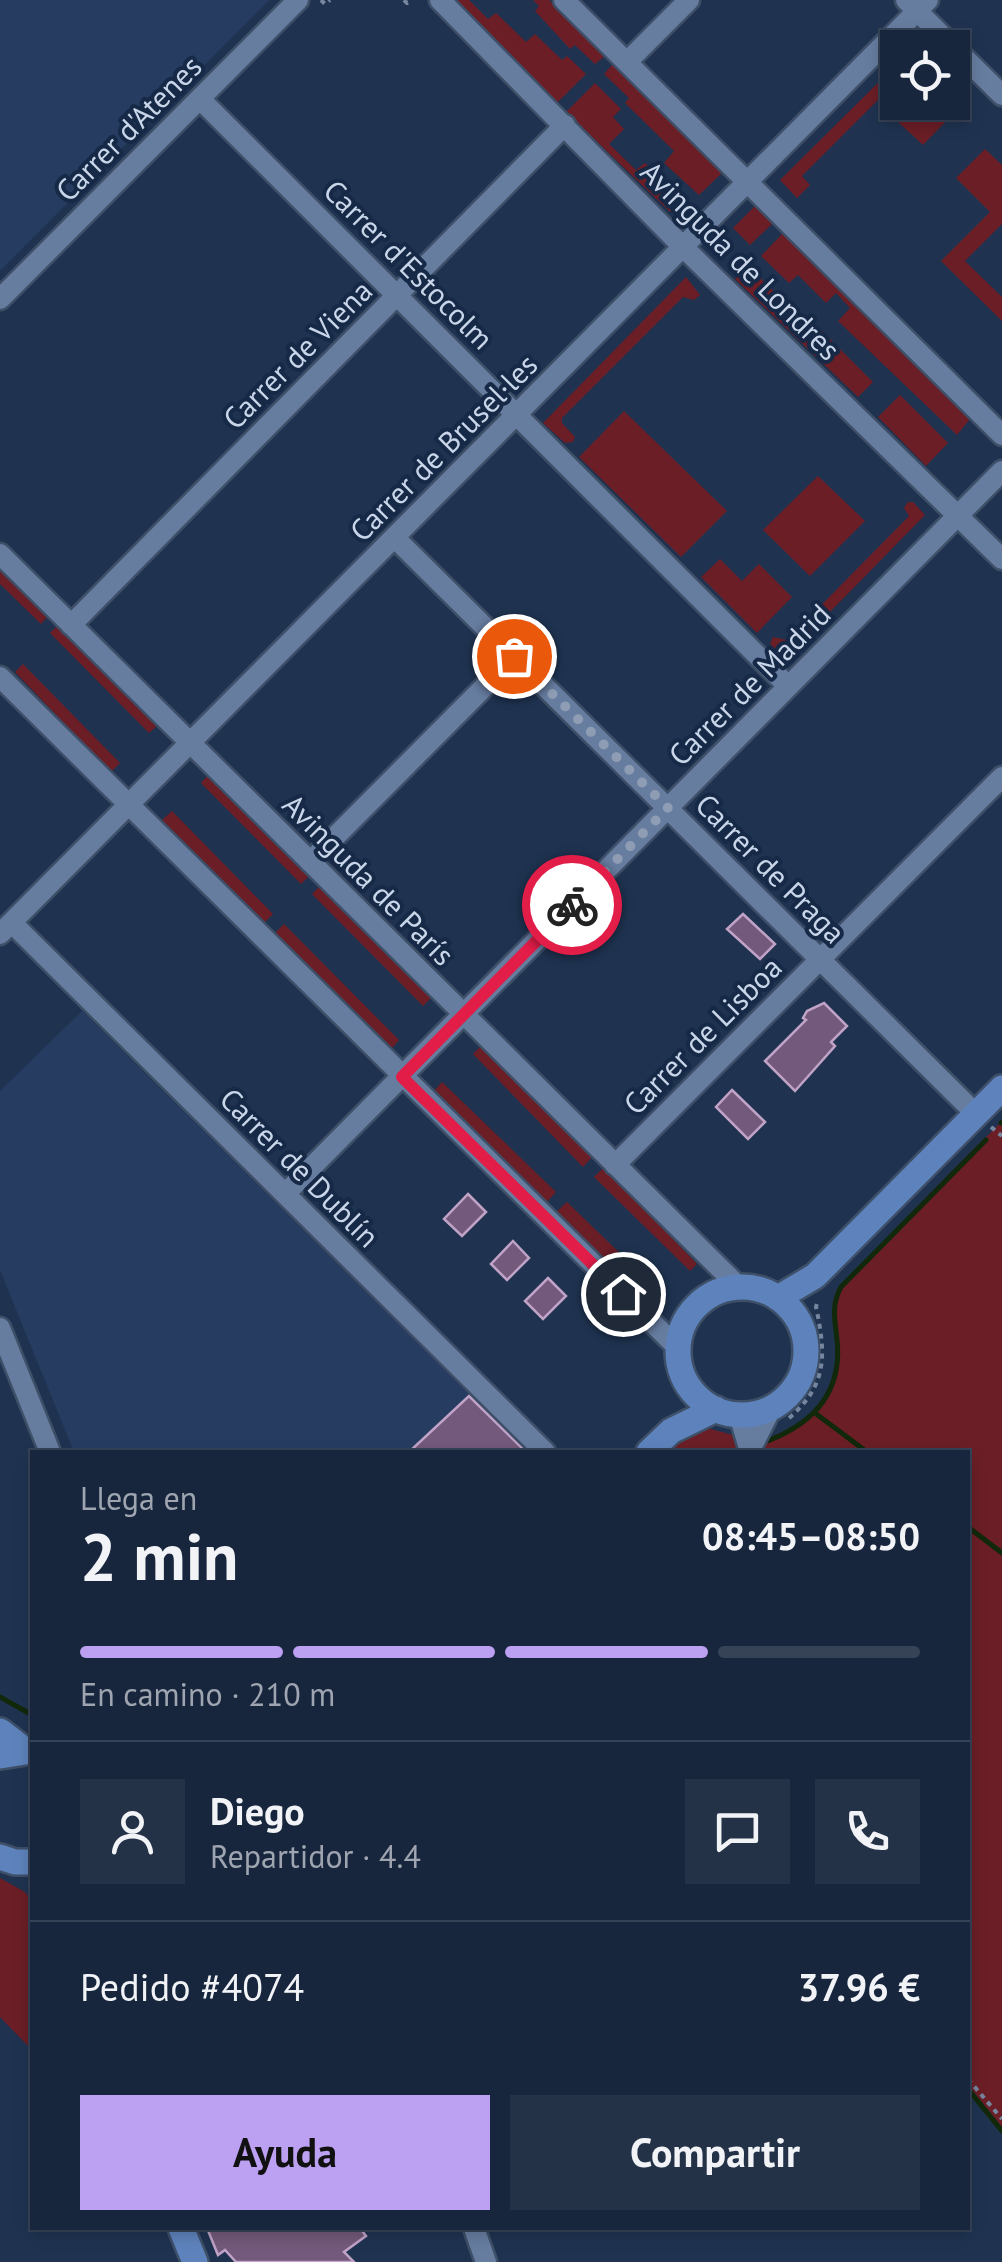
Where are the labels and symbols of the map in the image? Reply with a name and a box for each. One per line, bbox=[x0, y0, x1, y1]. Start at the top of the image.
street label: Carrer d'Atenes bbox=[47, 47, 209, 209]
street label: Avinguda de Londres bbox=[633, 152, 849, 368]
street label: Carrer d'Estocolm bbox=[316, 171, 502, 357]
street label: Carrer de Viena bbox=[214, 271, 380, 437]
street label: Carrer de Brusel·les bbox=[341, 345, 545, 549]
street label: Carrer de Madrid bbox=[660, 595, 838, 773]
pin bbox=[472, 614, 557, 699]
street label: Avinguda de París bbox=[275, 785, 463, 973]
street label: Carrer de Praga bbox=[688, 785, 854, 951]
courier bbox=[522, 855, 622, 955]
street label: Carrer de Lisboa bbox=[615, 948, 789, 1122]
street label: Carrer de Dublín bbox=[212, 1079, 388, 1255]
pin bbox=[581, 1252, 666, 1337]

